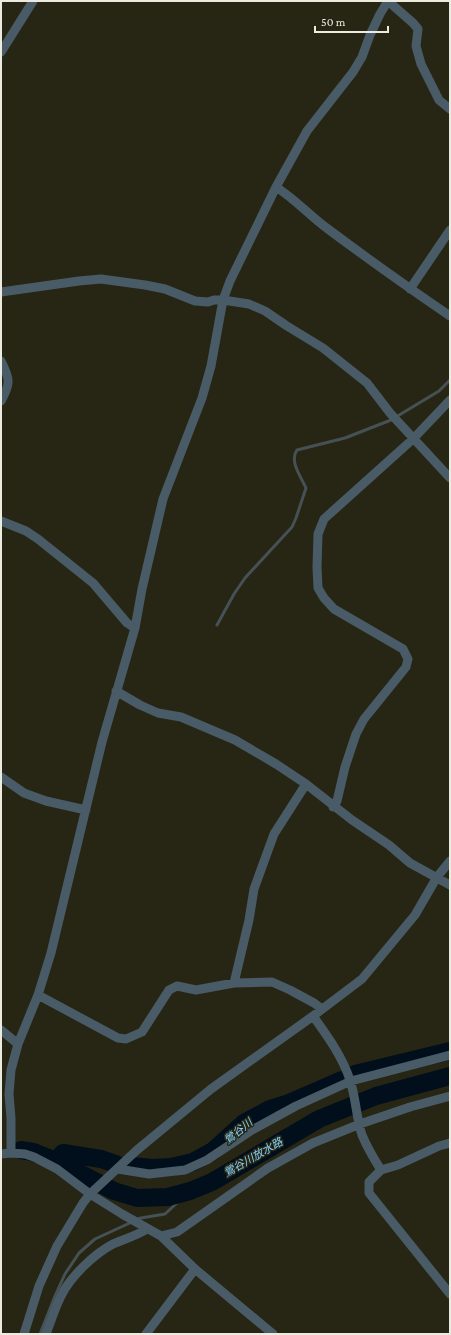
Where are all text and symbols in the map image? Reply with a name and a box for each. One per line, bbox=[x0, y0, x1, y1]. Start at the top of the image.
scale bar bbox=[315, 8, 388, 34]
text: 50 m bbox=[321, 15, 346, 29]
water label: 鶯谷川 bbox=[221, 1115, 255, 1146]
water label: 鶯谷川放水路 bbox=[221, 1135, 285, 1179]

